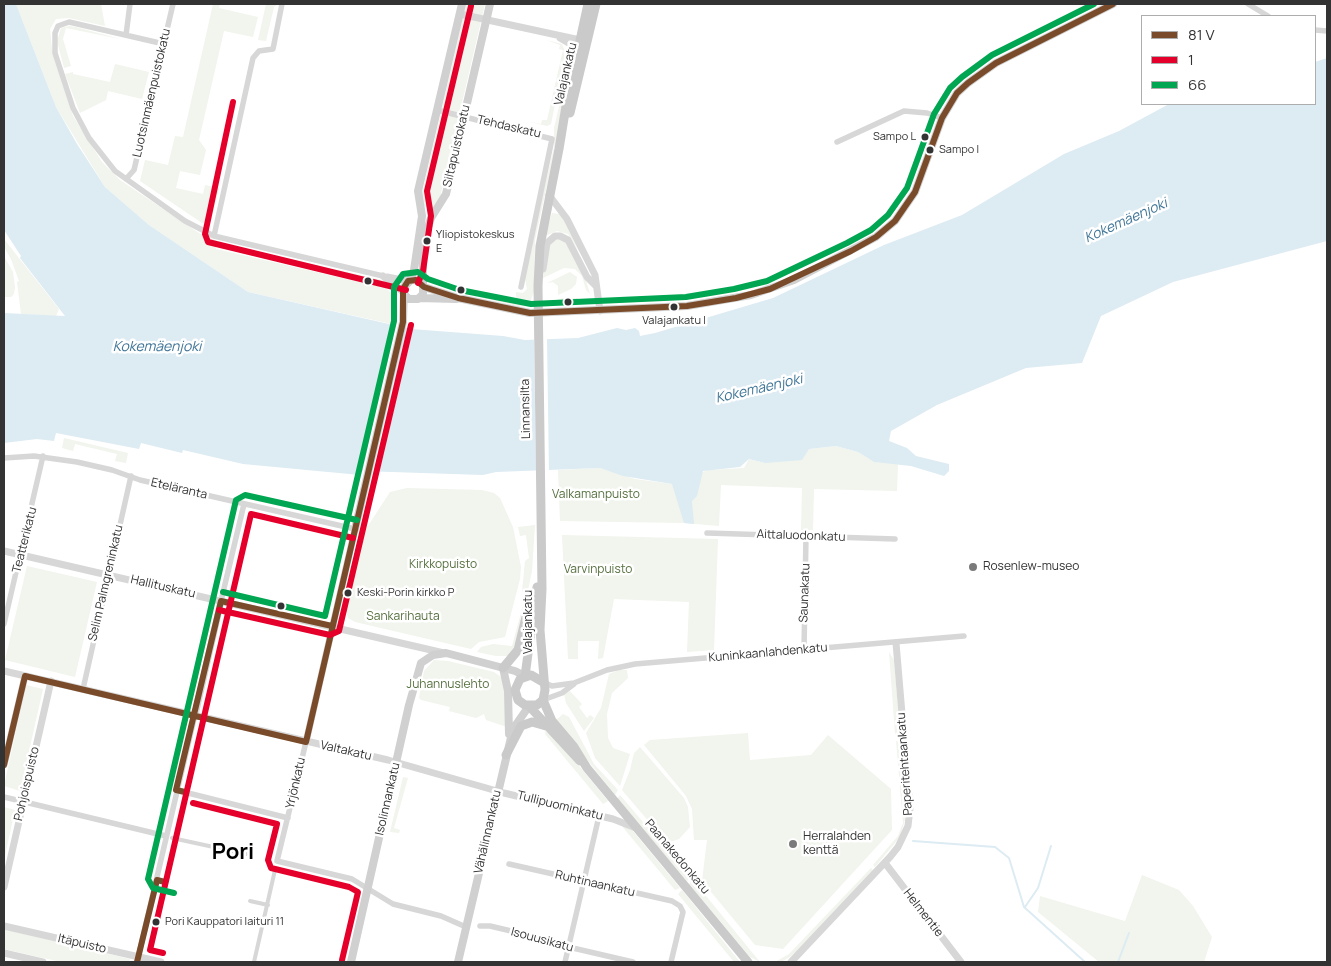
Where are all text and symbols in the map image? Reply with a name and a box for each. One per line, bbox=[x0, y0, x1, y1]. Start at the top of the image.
legend bbox=[1141, 15, 1316, 105]
text: 81 V bbox=[1188, 24, 1215, 45]
street label: Luotsinmäenpuistokatu bbox=[130, 27, 174, 159]
street label: Valajankatu bbox=[552, 41, 580, 107]
text: 1 bbox=[1188, 49, 1194, 70]
text: 66 bbox=[1188, 74, 1207, 95]
street label: Siltapuistokatu bbox=[441, 103, 473, 189]
street label: Tehdaskatu bbox=[476, 113, 542, 141]
place label: Sampo L bbox=[873, 130, 916, 144]
marker: Sampo L bbox=[920, 132, 930, 142]
place label: Sampo I bbox=[939, 143, 979, 157]
marker: Sampo I bbox=[925, 145, 935, 155]
water label: Kokemäenjoki bbox=[1082, 195, 1170, 247]
place label: Yliopistokeskus E bbox=[436, 228, 515, 254]
marker: Yliopistokeskus E bbox=[422, 236, 432, 246]
unlabelled marker bbox=[363, 276, 373, 286]
unlabelled marker bbox=[456, 285, 466, 295]
unlabelled marker bbox=[563, 297, 573, 307]
marker: Valajankatu I bbox=[669, 302, 679, 312]
place label: Valajankatu I bbox=[642, 314, 706, 328]
water label: Kokemäenjoki bbox=[113, 339, 201, 355]
water label: Kokemäenjoki bbox=[714, 371, 804, 407]
street label: Linnansilta bbox=[518, 379, 534, 439]
street label: Eteläranta bbox=[149, 476, 209, 502]
park label: Valkamanpuisto bbox=[552, 488, 640, 502]
street label: Teatterikatu bbox=[10, 506, 40, 574]
street label: Selim Palmgreninkatu bbox=[86, 523, 126, 643]
street label: Aittaluodonkatu bbox=[756, 527, 846, 545]
park label: Kirkkopuisto bbox=[409, 558, 477, 572]
place label: Rosenlew-museo bbox=[983, 560, 1079, 574]
marker: Rosenlew-museo bbox=[967, 561, 979, 573]
park label: Varvinpuisto bbox=[564, 563, 632, 577]
street label: Saunakatu bbox=[797, 563, 813, 623]
street label: Hallituskatu bbox=[129, 573, 197, 601]
place label: Keski-Porin kirkko P bbox=[357, 586, 454, 600]
marker: Keski-Porin kirkko P bbox=[343, 588, 353, 598]
street label: Valajankatu bbox=[522, 590, 536, 654]
unlabelled marker bbox=[276, 601, 286, 611]
park label: Sankarihauta bbox=[366, 610, 440, 624]
street label: Kuninkaanlahdenkatu bbox=[708, 641, 828, 665]
park label: Juhannuslehto bbox=[407, 678, 489, 692]
street label: Paperitehtaankatu bbox=[894, 712, 916, 816]
street label: Valtakatu bbox=[319, 738, 373, 764]
street label: Pohjoispuisto bbox=[11, 746, 43, 822]
street label: Yrjönkatu bbox=[283, 756, 309, 810]
street label: Isolinnankatu bbox=[373, 761, 403, 837]
street label: Tullipuominkatu bbox=[516, 788, 604, 824]
street label: Vähälinnankatu bbox=[471, 789, 505, 875]
street label: Paanakedonkatu bbox=[642, 817, 712, 897]
place label: Herralahden kenttä bbox=[803, 830, 871, 858]
marker: Herralahden kenttä bbox=[787, 838, 799, 850]
district label: Pori bbox=[212, 840, 254, 866]
street label: Ruhtinaankatu bbox=[554, 868, 636, 900]
street label: Helmentie bbox=[900, 886, 946, 940]
place label: Pori Kauppatori laituri 11 bbox=[165, 915, 284, 929]
marker: Pori Kauppatori laituri 11 bbox=[151, 917, 161, 927]
street label: Isouusikatu bbox=[509, 925, 575, 955]
street label: Itäpuisto bbox=[56, 931, 108, 957]

